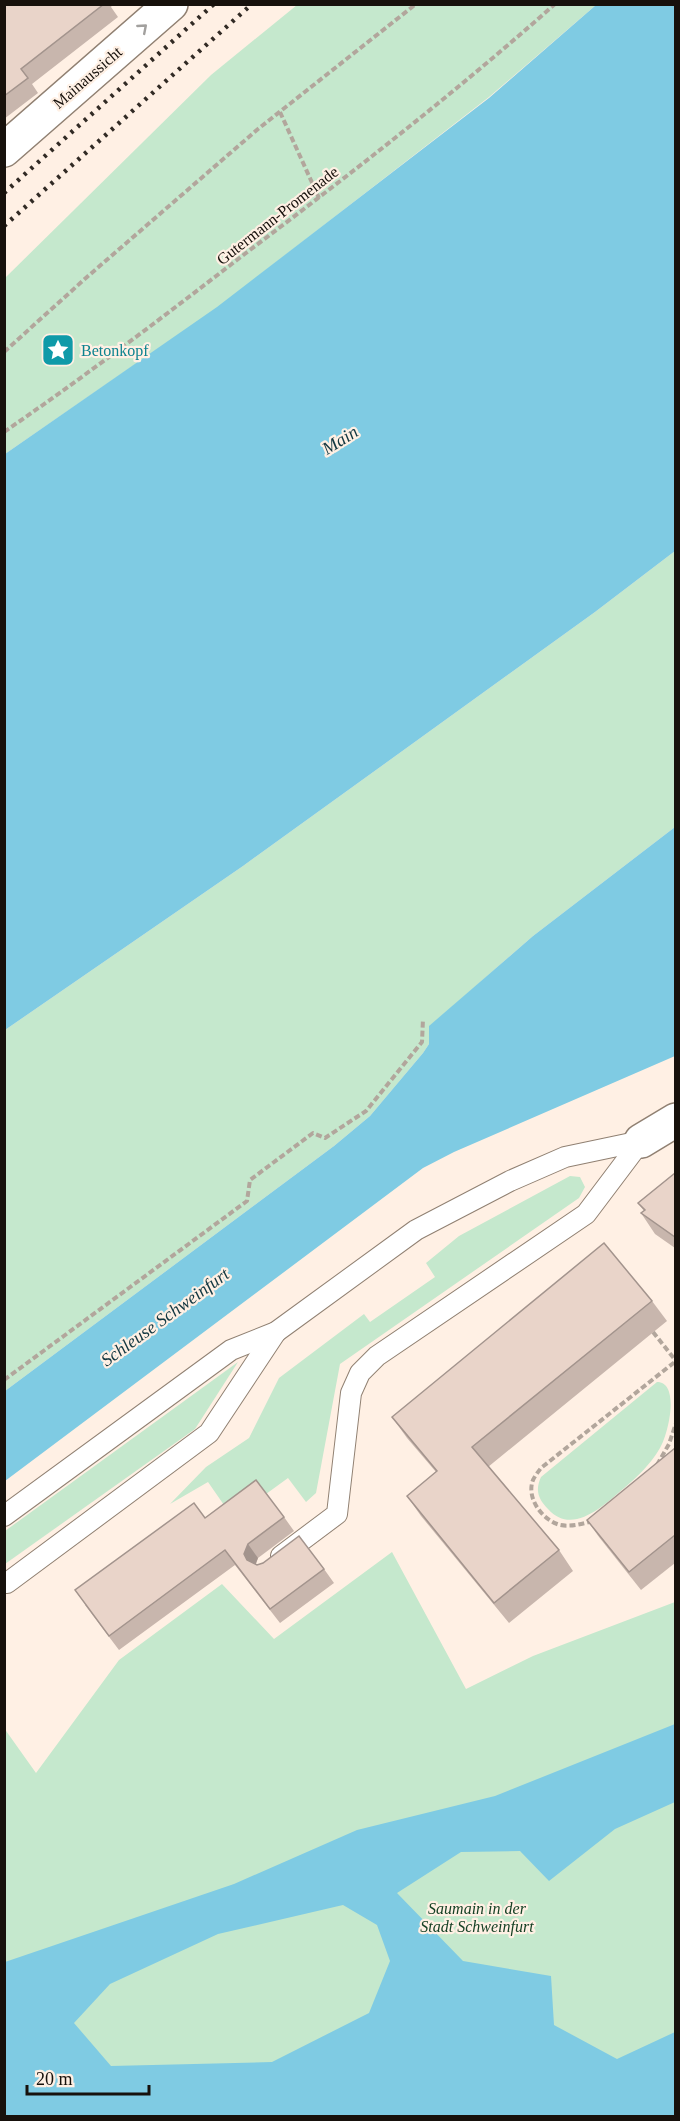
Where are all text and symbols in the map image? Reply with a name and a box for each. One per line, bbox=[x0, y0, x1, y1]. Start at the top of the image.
one-way arrow bbox=[136, 24, 147, 35]
street label: Mainaussicht bbox=[50, 43, 126, 112]
street label: Gutermann-Promenade bbox=[213, 163, 341, 268]
place icon: Betonkopf bbox=[40, 332, 76, 368]
place label: Betonkopf bbox=[81, 342, 149, 360]
water label: Main bbox=[318, 421, 361, 459]
water label: Schleuse Schweinfurt bbox=[97, 1263, 234, 1370]
park label: Saumain in der Stadt Schweinfurt bbox=[420, 1900, 534, 1936]
scale bar bbox=[27, 2058, 148, 2096]
text: 20 m bbox=[36, 2069, 73, 2089]

